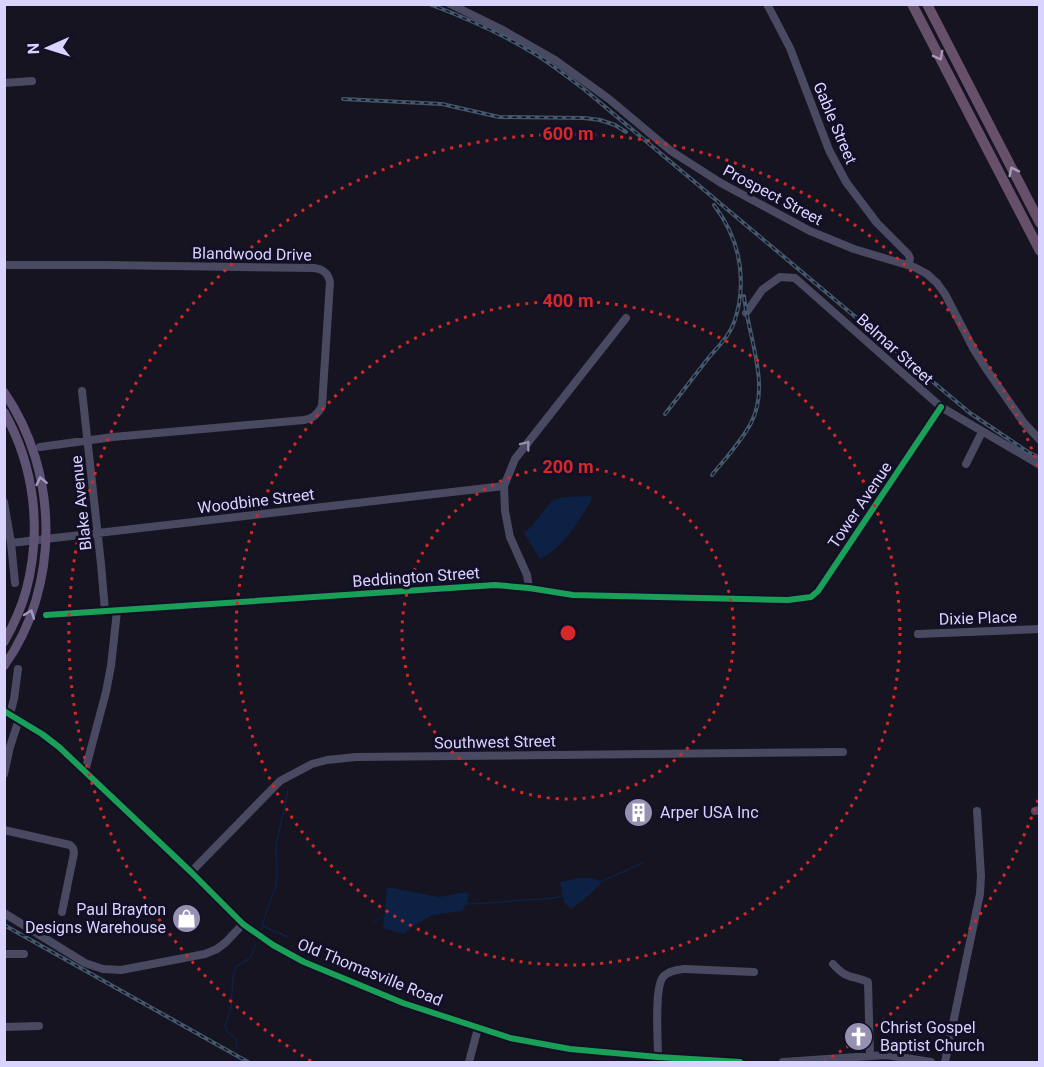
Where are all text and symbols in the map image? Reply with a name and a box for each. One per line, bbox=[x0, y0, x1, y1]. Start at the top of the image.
north arrow bbox=[18, 18, 78, 78]
text: N bbox=[24, 43, 43, 55]
one-way arrow bbox=[932, 50, 943, 61]
street label: Gable Street bbox=[809, 79, 861, 167]
text: 600 m bbox=[542, 123, 594, 144]
street label: Prospect Street bbox=[720, 161, 826, 229]
one-way arrow bbox=[1009, 167, 1020, 177]
street label: Blandwood Drive bbox=[192, 243, 312, 265]
text: 400 m bbox=[542, 290, 594, 311]
street label: Belmar Street bbox=[853, 310, 937, 388]
one-way arrow bbox=[518, 441, 529, 452]
street label: Blake Avenue bbox=[67, 455, 95, 551]
text: 200 m bbox=[542, 456, 594, 477]
street label: Tower Avenue bbox=[824, 458, 896, 552]
one-way arrow bbox=[35, 476, 48, 486]
street label: Woodbine Street bbox=[196, 484, 316, 518]
street label: Beddington Street bbox=[352, 563, 480, 591]
street label: Dixie Place bbox=[939, 607, 1017, 629]
one-way arrow bbox=[23, 609, 36, 620]
centre of rings bbox=[558, 623, 578, 643]
street label: Southwest Street bbox=[434, 731, 556, 753]
building icon: Arper USA Inc bbox=[623, 796, 655, 828]
place label: Arper USA Inc bbox=[660, 803, 759, 822]
place label: Paul Brayton Designs Warehouse bbox=[25, 900, 166, 937]
shop icon: Paul Brayton Designs Warehouse bbox=[171, 902, 203, 934]
street label: Old Thomasville Road bbox=[295, 934, 445, 1010]
place label: Christ Gospel Baptist Church bbox=[880, 1018, 985, 1055]
church icon: Christ Gospel Baptist Church bbox=[843, 1020, 875, 1052]

